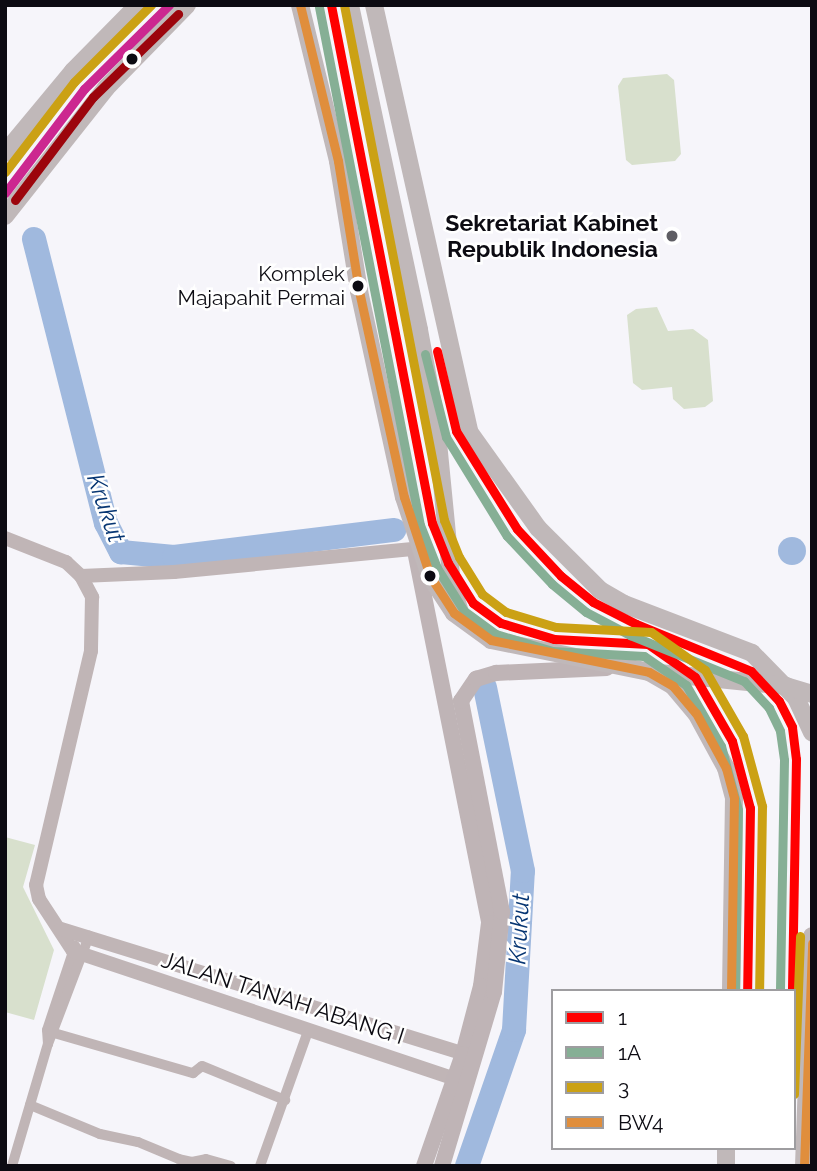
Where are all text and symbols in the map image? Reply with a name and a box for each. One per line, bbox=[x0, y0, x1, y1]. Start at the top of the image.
unlabelled marker bbox=[125, 52, 139, 66]
place label: Sekretariat Kabinet Republik Indonesia bbox=[445, 209, 658, 263]
marker: Sekretariat Kabinet Republik Indonesia bbox=[664, 228, 680, 244]
place label: Komplek Majapahit Permai bbox=[178, 261, 345, 311]
marker: Komplek Majapahit Permai bbox=[351, 279, 365, 293]
water label: Krukut bbox=[81, 470, 131, 546]
unlabelled marker bbox=[423, 569, 437, 583]
water label: Krukut bbox=[503, 893, 535, 965]
street label: JALAN TANAH ABANG I bbox=[158, 946, 408, 1050]
legend bbox=[551, 989, 796, 1150]
text: 1 bbox=[618, 1005, 627, 1030]
text: 1A bbox=[618, 1040, 641, 1065]
text: 3 bbox=[618, 1075, 629, 1100]
text: BW4 bbox=[618, 1110, 664, 1135]

